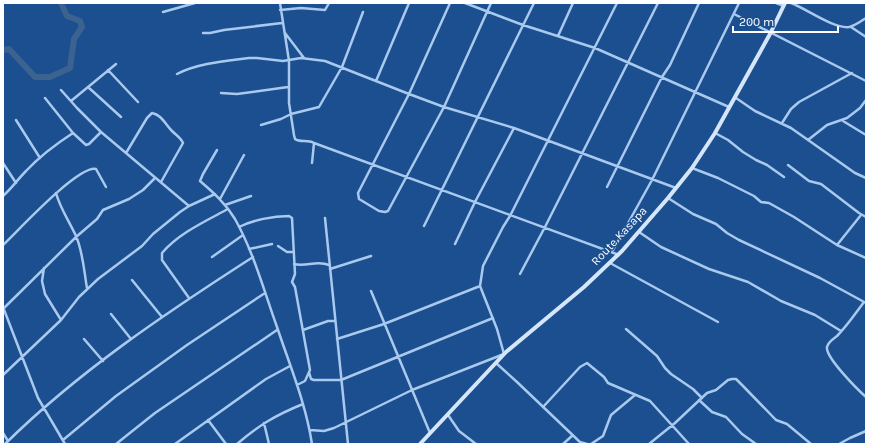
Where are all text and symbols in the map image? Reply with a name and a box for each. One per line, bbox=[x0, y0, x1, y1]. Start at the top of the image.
scale bar bbox=[733, 8, 838, 34]
text: 200 m bbox=[739, 15, 774, 29]
street label: Route Kasapa bbox=[588, 204, 650, 268]

